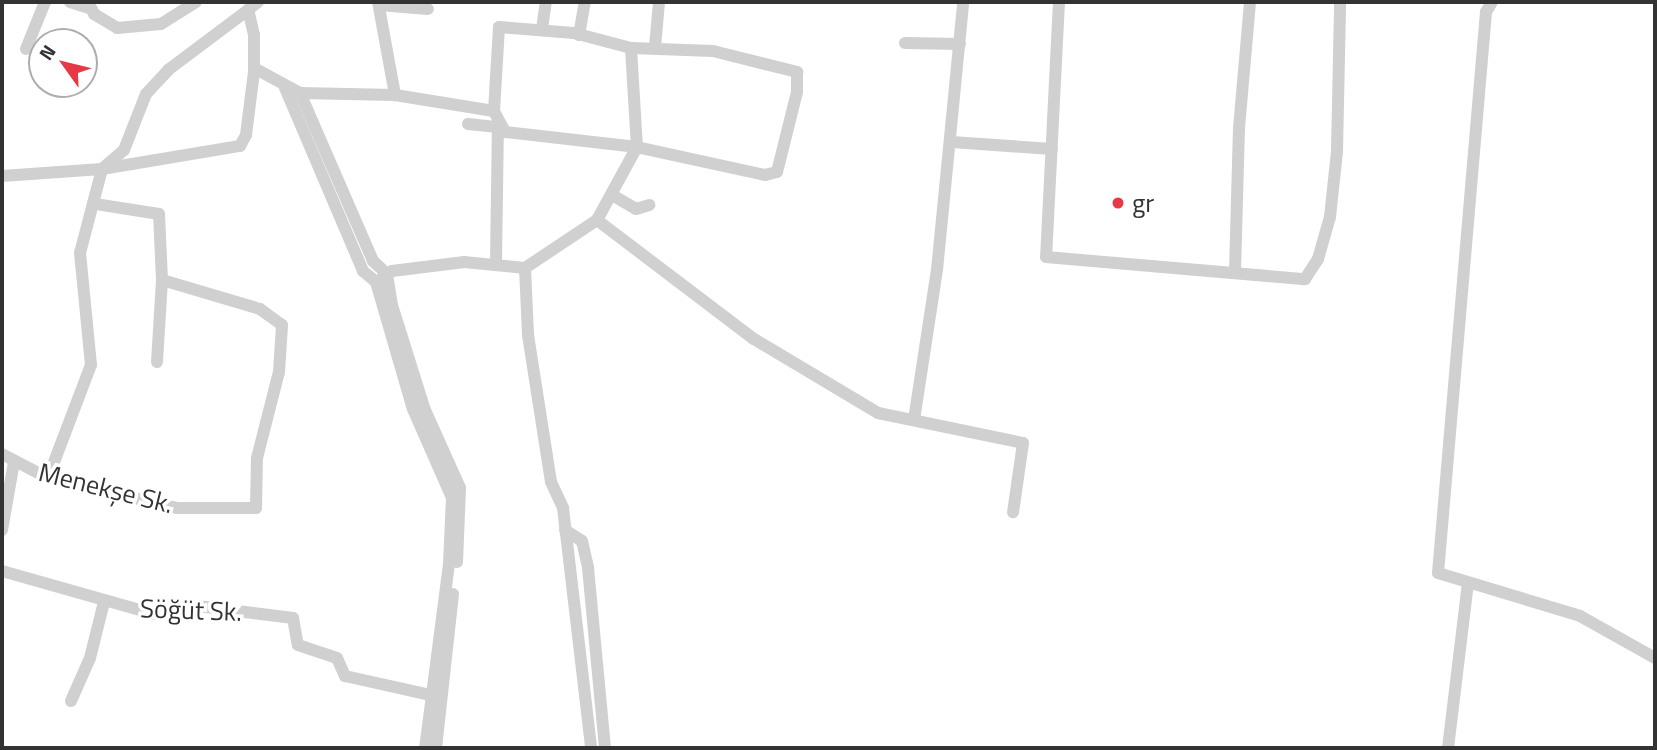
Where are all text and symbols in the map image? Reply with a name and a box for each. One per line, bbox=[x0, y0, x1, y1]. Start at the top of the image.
north arrow bbox=[28, 28, 98, 98]
text: N bbox=[31, 39, 63, 66]
place label: gr bbox=[1132, 187, 1154, 219]
marker: gr bbox=[1110, 195, 1126, 211]
street label: Menekşe Sk. bbox=[36, 456, 176, 520]
street label: Söğüt Sk. bbox=[139, 593, 243, 627]

